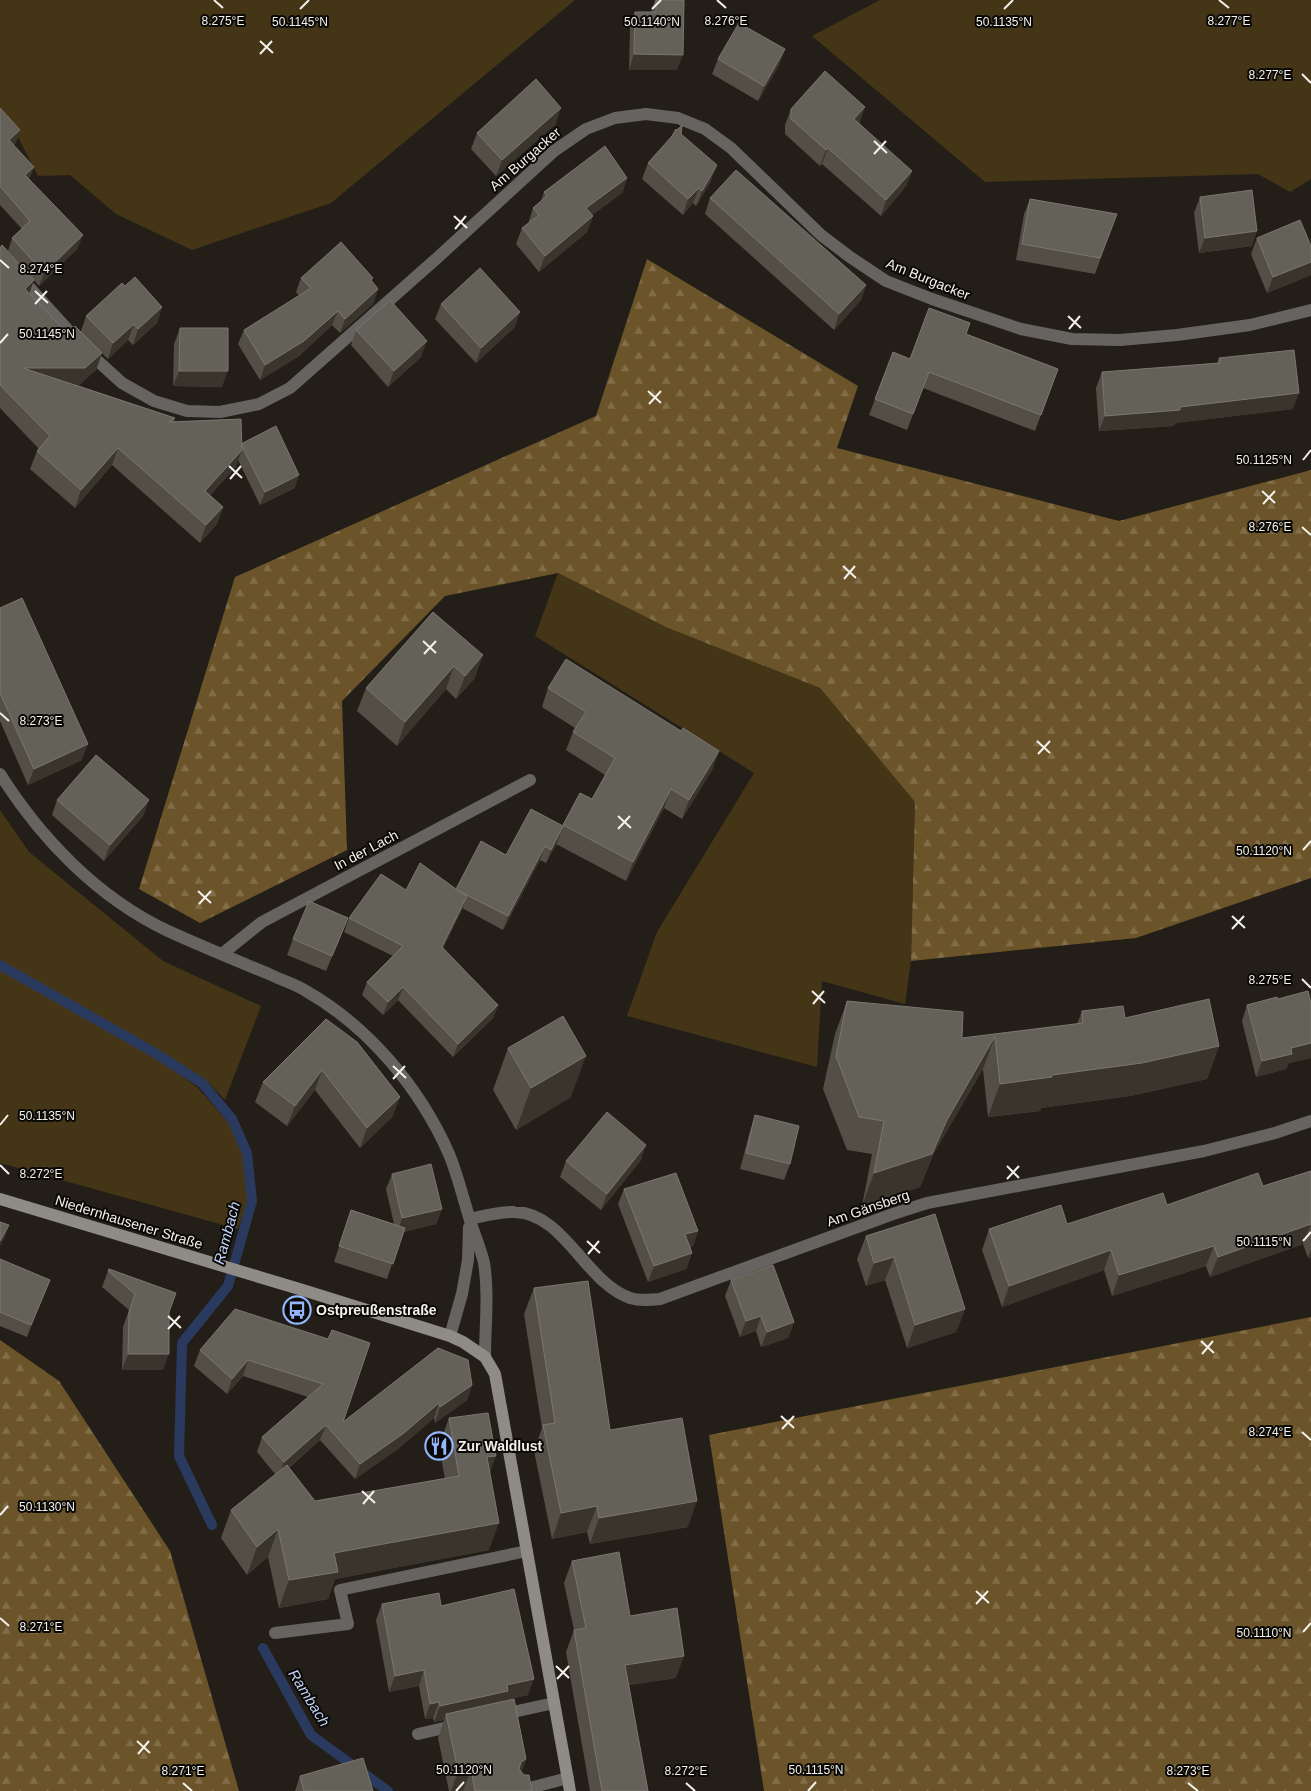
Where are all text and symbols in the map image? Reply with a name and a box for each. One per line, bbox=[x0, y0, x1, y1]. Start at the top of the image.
text: 8.275°E bbox=[202, 14, 244, 28]
text: 8.276°E bbox=[705, 14, 747, 28]
text: 8.277°E bbox=[1208, 14, 1250, 28]
text: 50.1145°N bbox=[272, 15, 328, 29]
text: 50.1140°N bbox=[624, 15, 680, 29]
text: 50.1135°N bbox=[976, 15, 1032, 29]
text: 8.277°E bbox=[1249, 68, 1291, 82]
street label: Am Burgacker bbox=[486, 124, 564, 194]
street label: Am Burgacker bbox=[884, 255, 972, 303]
text: 8.274°E bbox=[20, 262, 62, 276]
text: 50.1145°N bbox=[19, 327, 75, 341]
text: 50.1125°N bbox=[1236, 453, 1292, 467]
text: 8.276°E bbox=[1249, 520, 1291, 534]
text: 8.273°E bbox=[20, 714, 62, 728]
street label: In der Lach bbox=[331, 826, 401, 874]
text: 50.1120°N bbox=[1236, 844, 1292, 858]
text: 8.275°E bbox=[1249, 973, 1291, 987]
text: 50.1135°N bbox=[19, 1109, 75, 1123]
text: 8.272°E bbox=[20, 1167, 62, 1181]
street label: Am Gänsberg bbox=[825, 1186, 911, 1230]
street label: Niedernhausener Straße bbox=[53, 1192, 205, 1252]
water label: Rambach bbox=[210, 1200, 243, 1266]
text: 50.1115°N bbox=[1236, 1235, 1292, 1249]
bus stop icon: Ostpreußenstraße bbox=[282, 1295, 312, 1325]
place label: Ostpreußenstraße bbox=[316, 1302, 437, 1318]
text: 8.274°E bbox=[1249, 1425, 1291, 1439]
restaurant icon: Zur Waldlust bbox=[424, 1431, 454, 1461]
place label: Zur Waldlust bbox=[458, 1438, 543, 1454]
text: 50.1130°N bbox=[19, 1500, 75, 1514]
text: 8.271°E bbox=[20, 1620, 62, 1634]
text: 50.1110°N bbox=[1236, 1626, 1292, 1640]
water label: Rambach bbox=[285, 1666, 334, 1729]
text: 50.1120°N bbox=[436, 1763, 492, 1777]
text: 50.1115°N bbox=[788, 1763, 844, 1777]
text: 8.271°E bbox=[162, 1764, 204, 1778]
text: 8.272°E bbox=[665, 1764, 707, 1778]
text: 8.273°E bbox=[1167, 1764, 1209, 1778]

